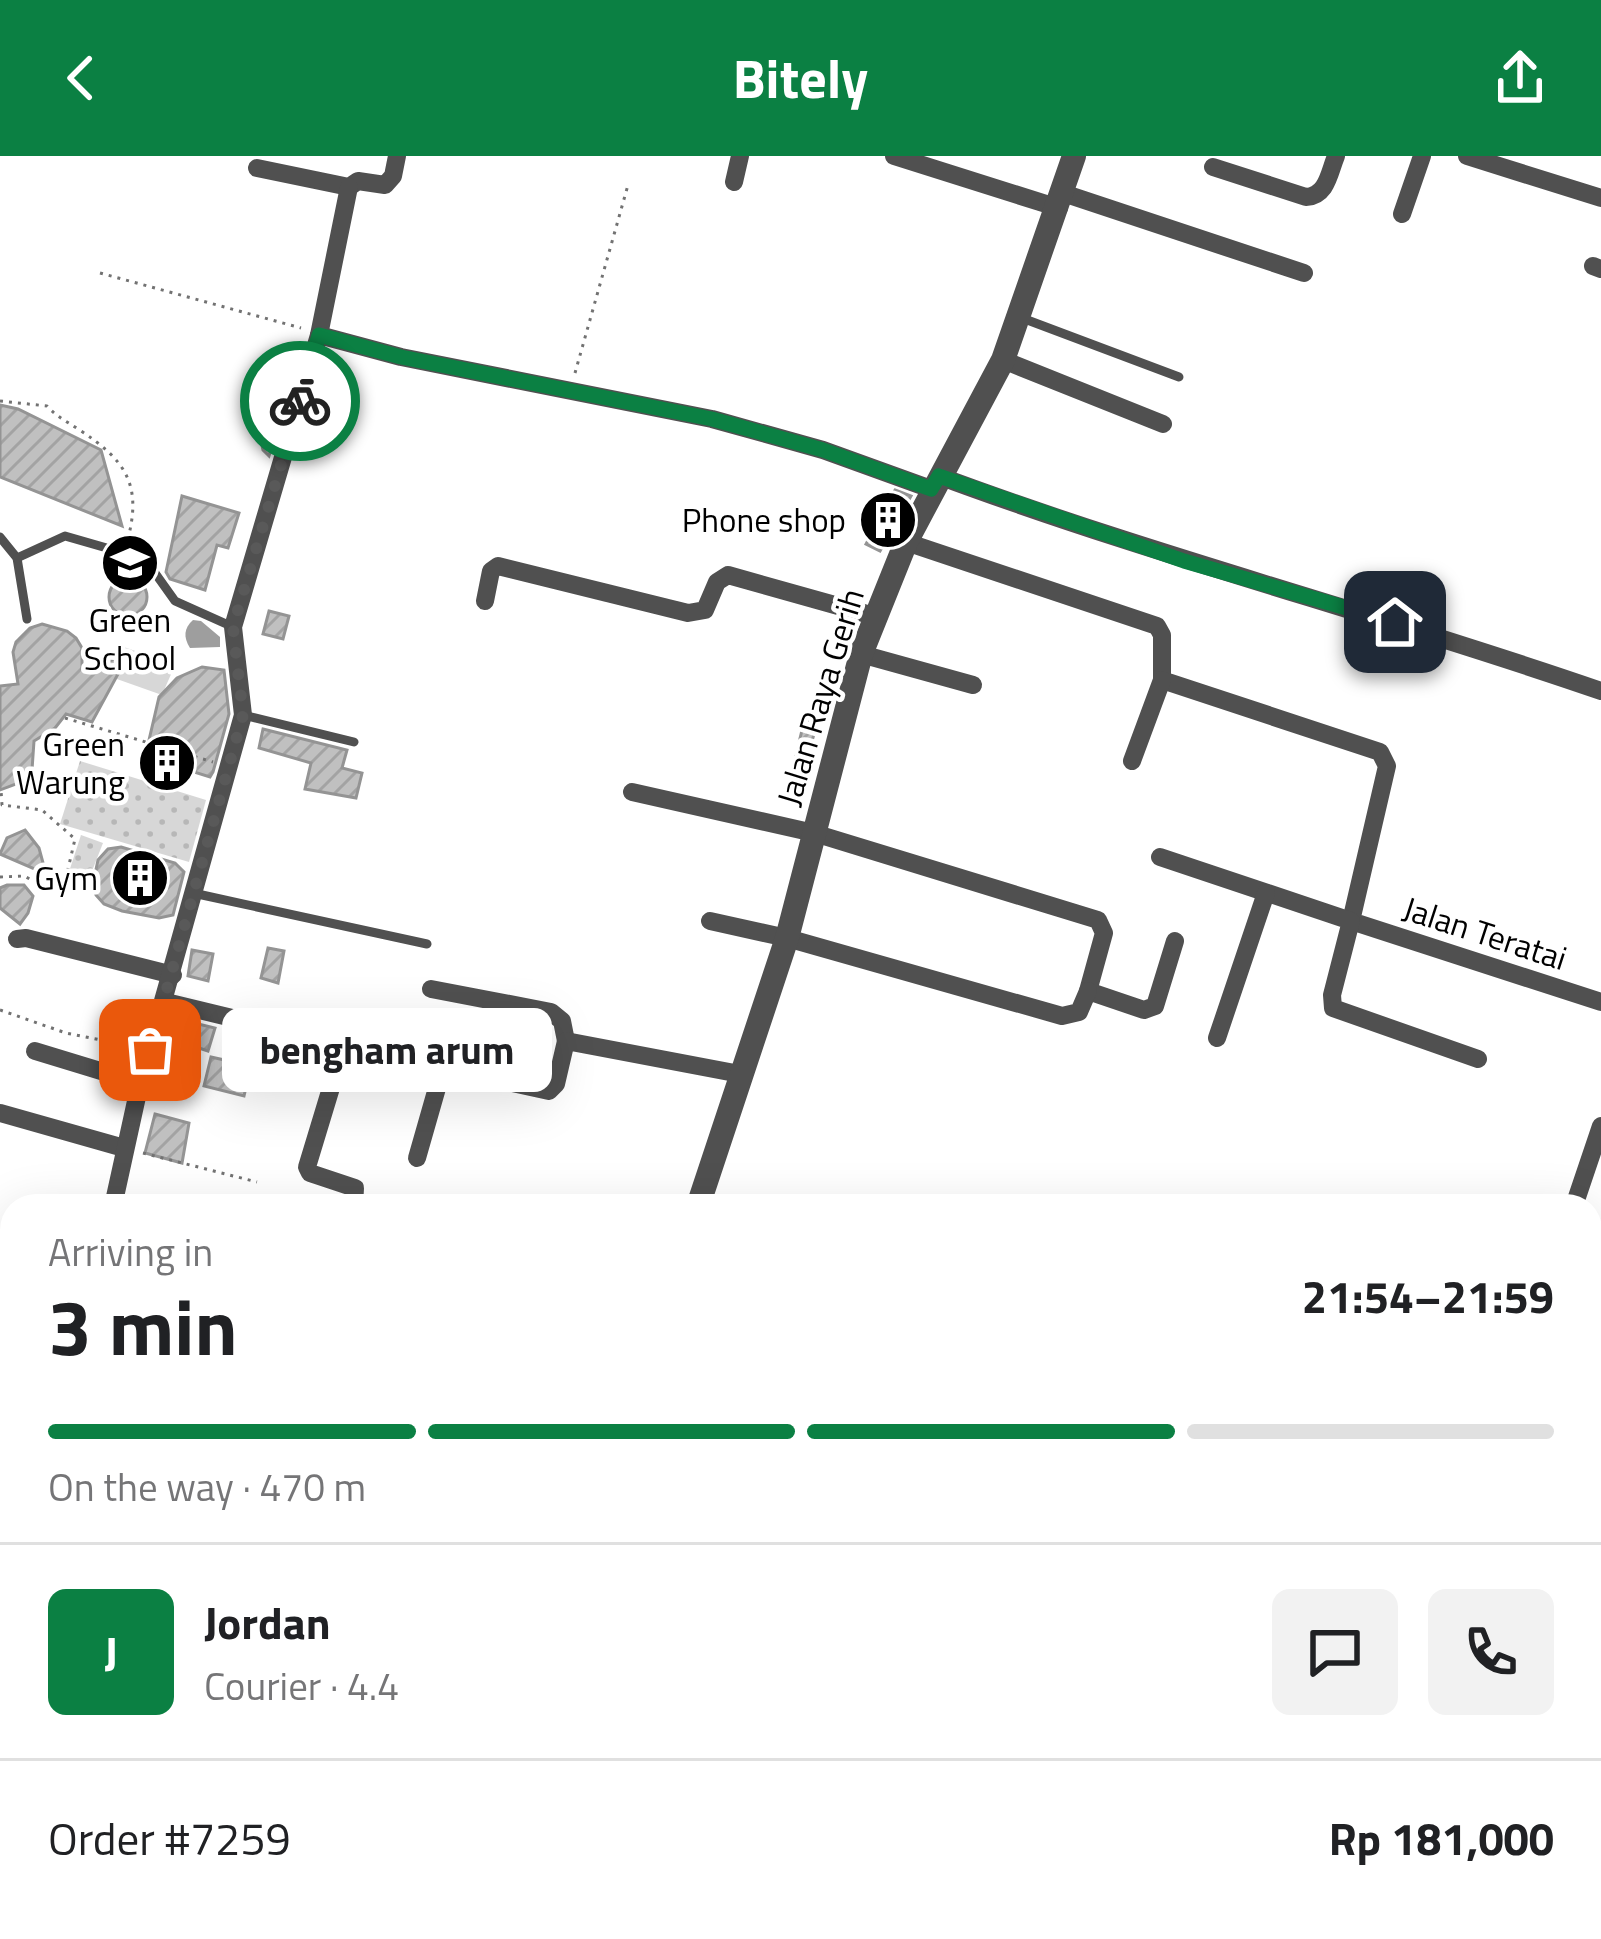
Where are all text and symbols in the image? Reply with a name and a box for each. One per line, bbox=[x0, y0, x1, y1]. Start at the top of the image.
text: Bitely bbox=[733, 37, 868, 119]
icon: back bbox=[48, 45, 114, 111]
icon: share bbox=[1487, 45, 1553, 111]
courier bbox=[240, 341, 360, 461]
icon: bike bbox=[267, 368, 333, 434]
building icon: Phone shop bbox=[857, 489, 919, 551]
place label: Phone shop bbox=[682, 495, 846, 545]
school or university icon: Green School bbox=[99, 532, 161, 594]
pin bbox=[1344, 571, 1446, 673]
street label: Jalan Raya Gerih bbox=[763, 582, 877, 812]
icon: home bbox=[1362, 589, 1428, 655]
place label: Green School bbox=[84, 595, 176, 683]
place label: Green Warung bbox=[16, 719, 125, 807]
building icon: Green Warung bbox=[136, 732, 198, 794]
building icon: Gym bbox=[109, 847, 171, 909]
place label: Gym bbox=[34, 853, 98, 903]
street label: Jalan Teratai bbox=[1397, 883, 1573, 983]
pin bbox=[99, 999, 201, 1101]
callout: bengham arum bbox=[222, 1008, 552, 1092]
icon: bag bbox=[117, 1017, 183, 1083]
text: bengham arum bbox=[259, 1020, 515, 1079]
text: Arriving in bbox=[48, 1222, 213, 1281]
text: 21:54–21:59 bbox=[1302, 1262, 1554, 1330]
text: 3 min bbox=[48, 1267, 238, 1385]
text: On the way · 470 m bbox=[48, 1457, 366, 1516]
text: Jordan bbox=[204, 1588, 331, 1656]
button: chat bbox=[1272, 1589, 1398, 1715]
button: phone bbox=[1428, 1589, 1554, 1715]
text: J bbox=[104, 1618, 118, 1686]
text: Courier · 4.4 bbox=[204, 1656, 399, 1715]
text: Order #7259 bbox=[48, 1804, 291, 1872]
text: Rp 181,000 bbox=[1329, 1804, 1554, 1872]

